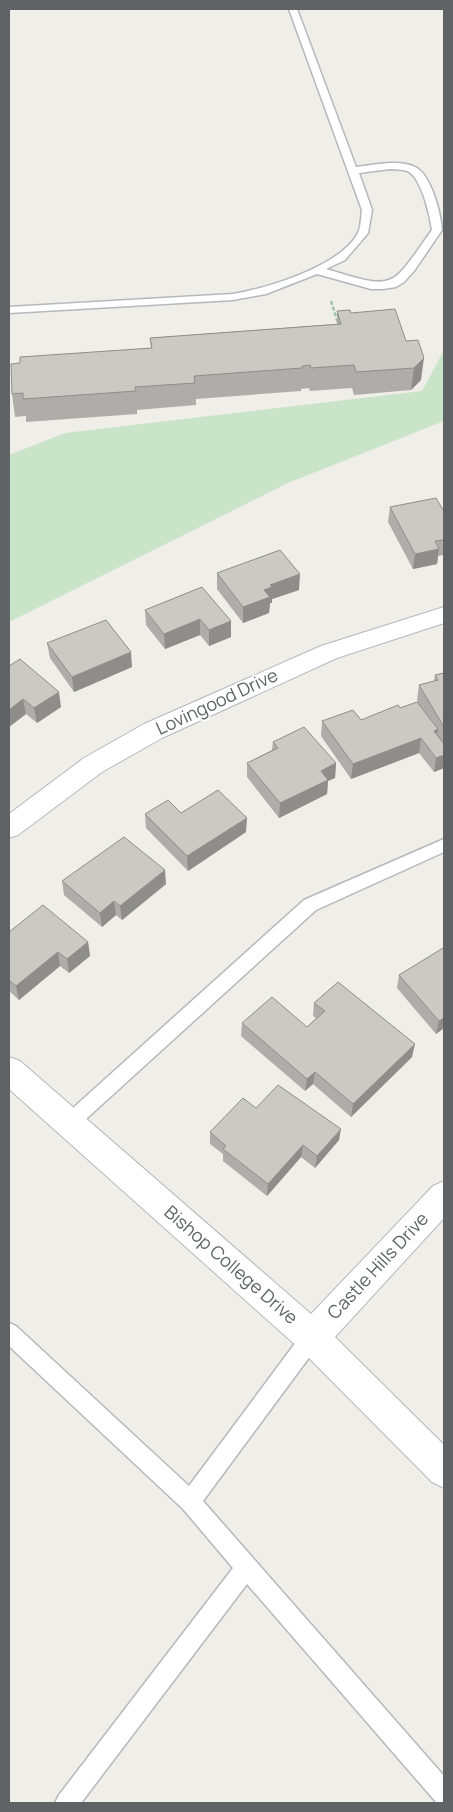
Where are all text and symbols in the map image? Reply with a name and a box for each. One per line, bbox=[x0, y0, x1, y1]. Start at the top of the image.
street label: Lovingood Drive bbox=[152, 662, 281, 740]
street label: Bishop College Drive bbox=[160, 1200, 304, 1329]
street label: Castle Hills Drive bbox=[321, 1207, 433, 1324]

